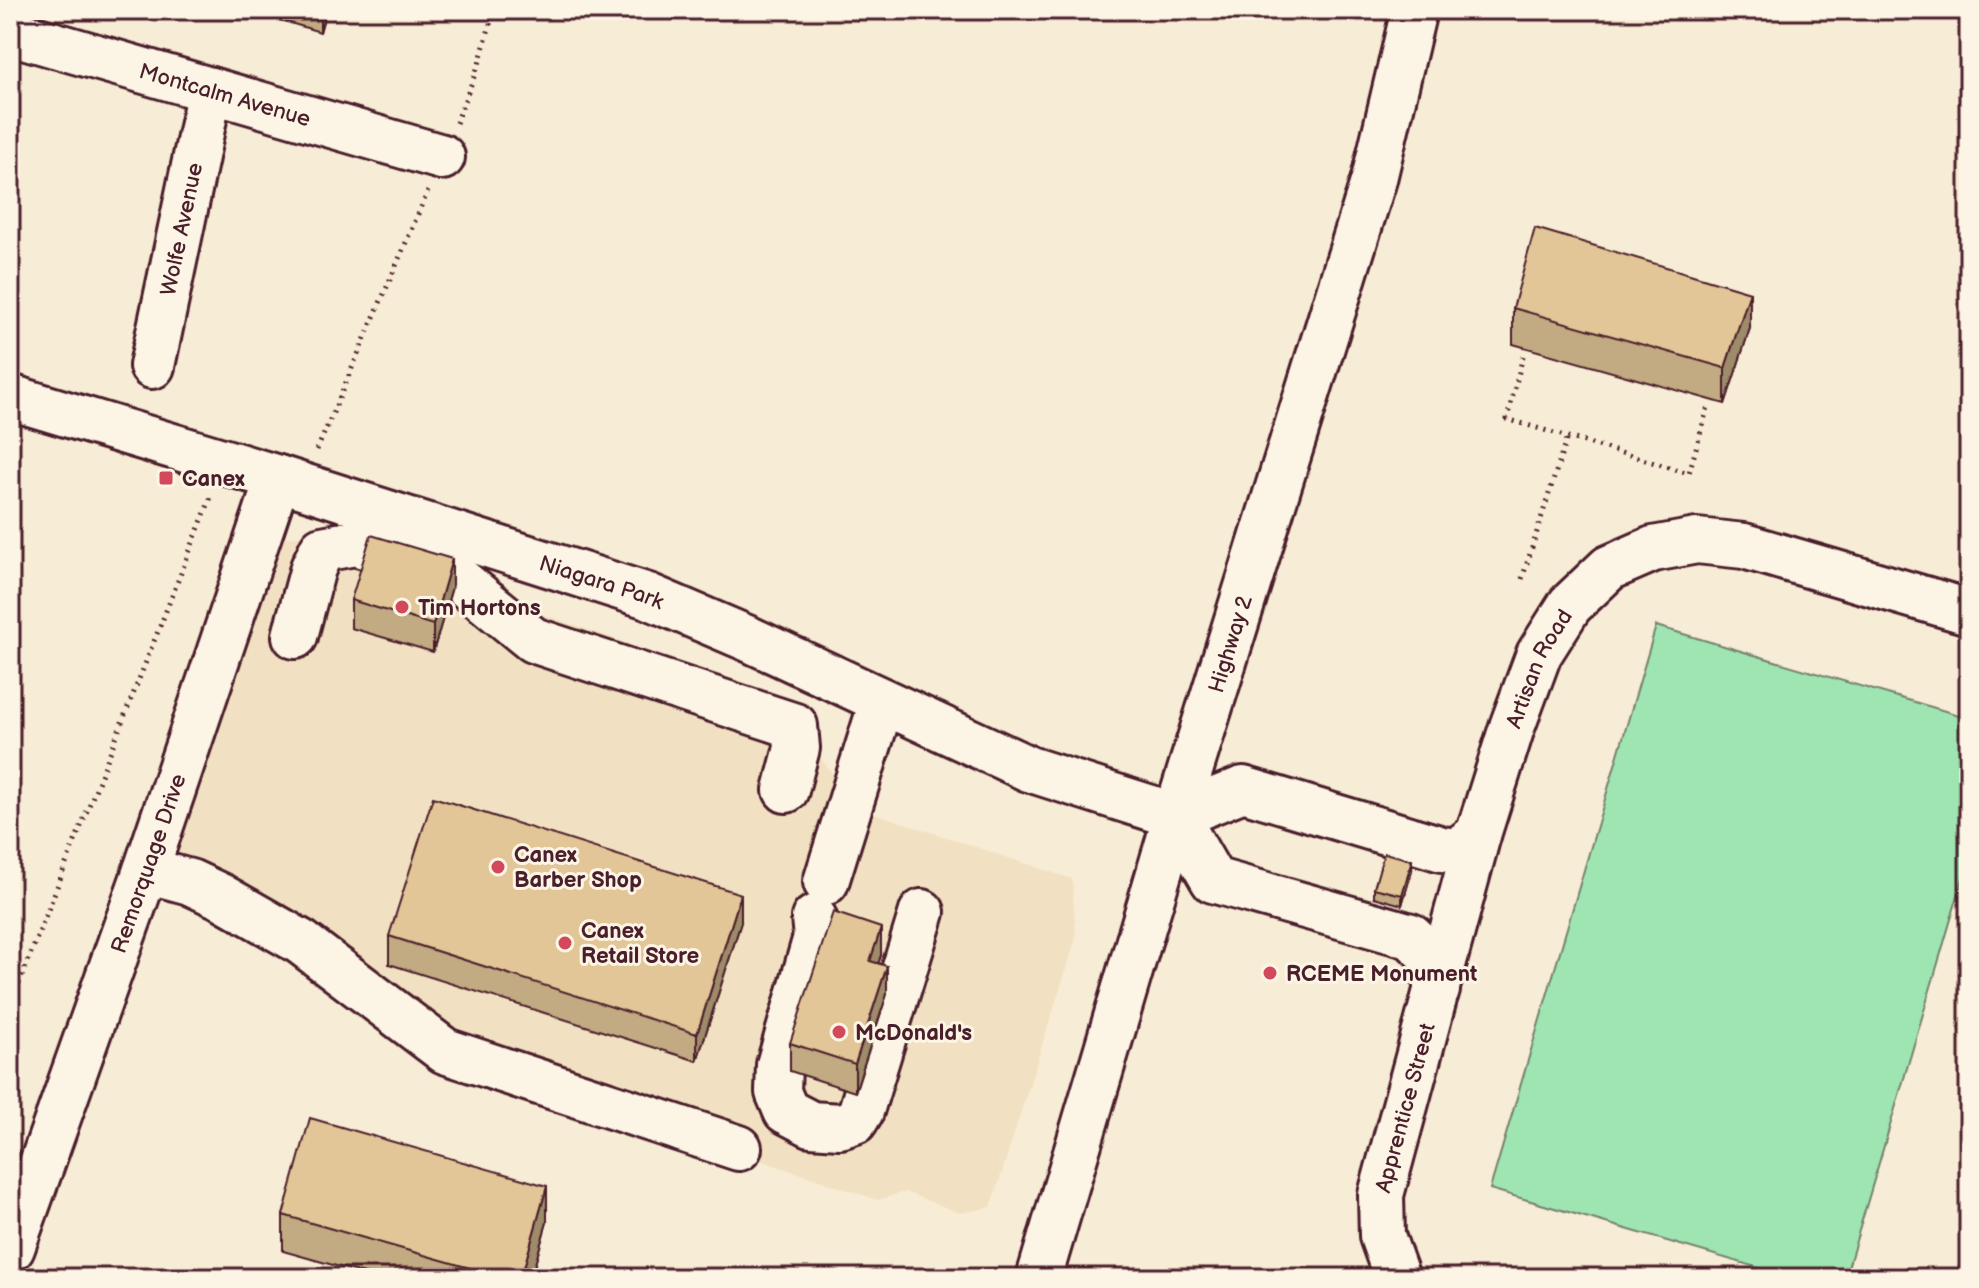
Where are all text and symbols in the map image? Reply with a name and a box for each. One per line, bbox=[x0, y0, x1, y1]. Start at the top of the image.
street label: Montcalm Avenue bbox=[136, 58, 314, 133]
street label: Wolfe Avenue bbox=[155, 160, 209, 298]
place label: Canex bbox=[182, 466, 245, 493]
marker: Canex bbox=[157, 469, 175, 487]
street label: Niagara Park bbox=[536, 550, 668, 616]
street label: Highway 2 bbox=[1203, 592, 1259, 696]
place label: Tim Hortons bbox=[418, 595, 541, 622]
marker: Tim Hortons bbox=[393, 598, 411, 616]
street label: Artisan Road bbox=[1501, 605, 1579, 732]
street label: Remorquage Drive bbox=[106, 770, 192, 957]
place label: Canex Barber Shop bbox=[514, 842, 642, 894]
marker: Canex Barber Shop bbox=[489, 858, 507, 876]
place label: Canex Retail Store bbox=[581, 918, 699, 970]
marker: Canex Retail Store bbox=[556, 934, 574, 952]
place label: RCEME Monument bbox=[1286, 961, 1478, 988]
marker: RCEME Monument bbox=[1261, 964, 1279, 982]
place label: McDonald's bbox=[855, 1020, 972, 1047]
street label: Apprentice Street bbox=[1370, 1020, 1442, 1196]
marker: McDonald's bbox=[830, 1023, 848, 1041]

